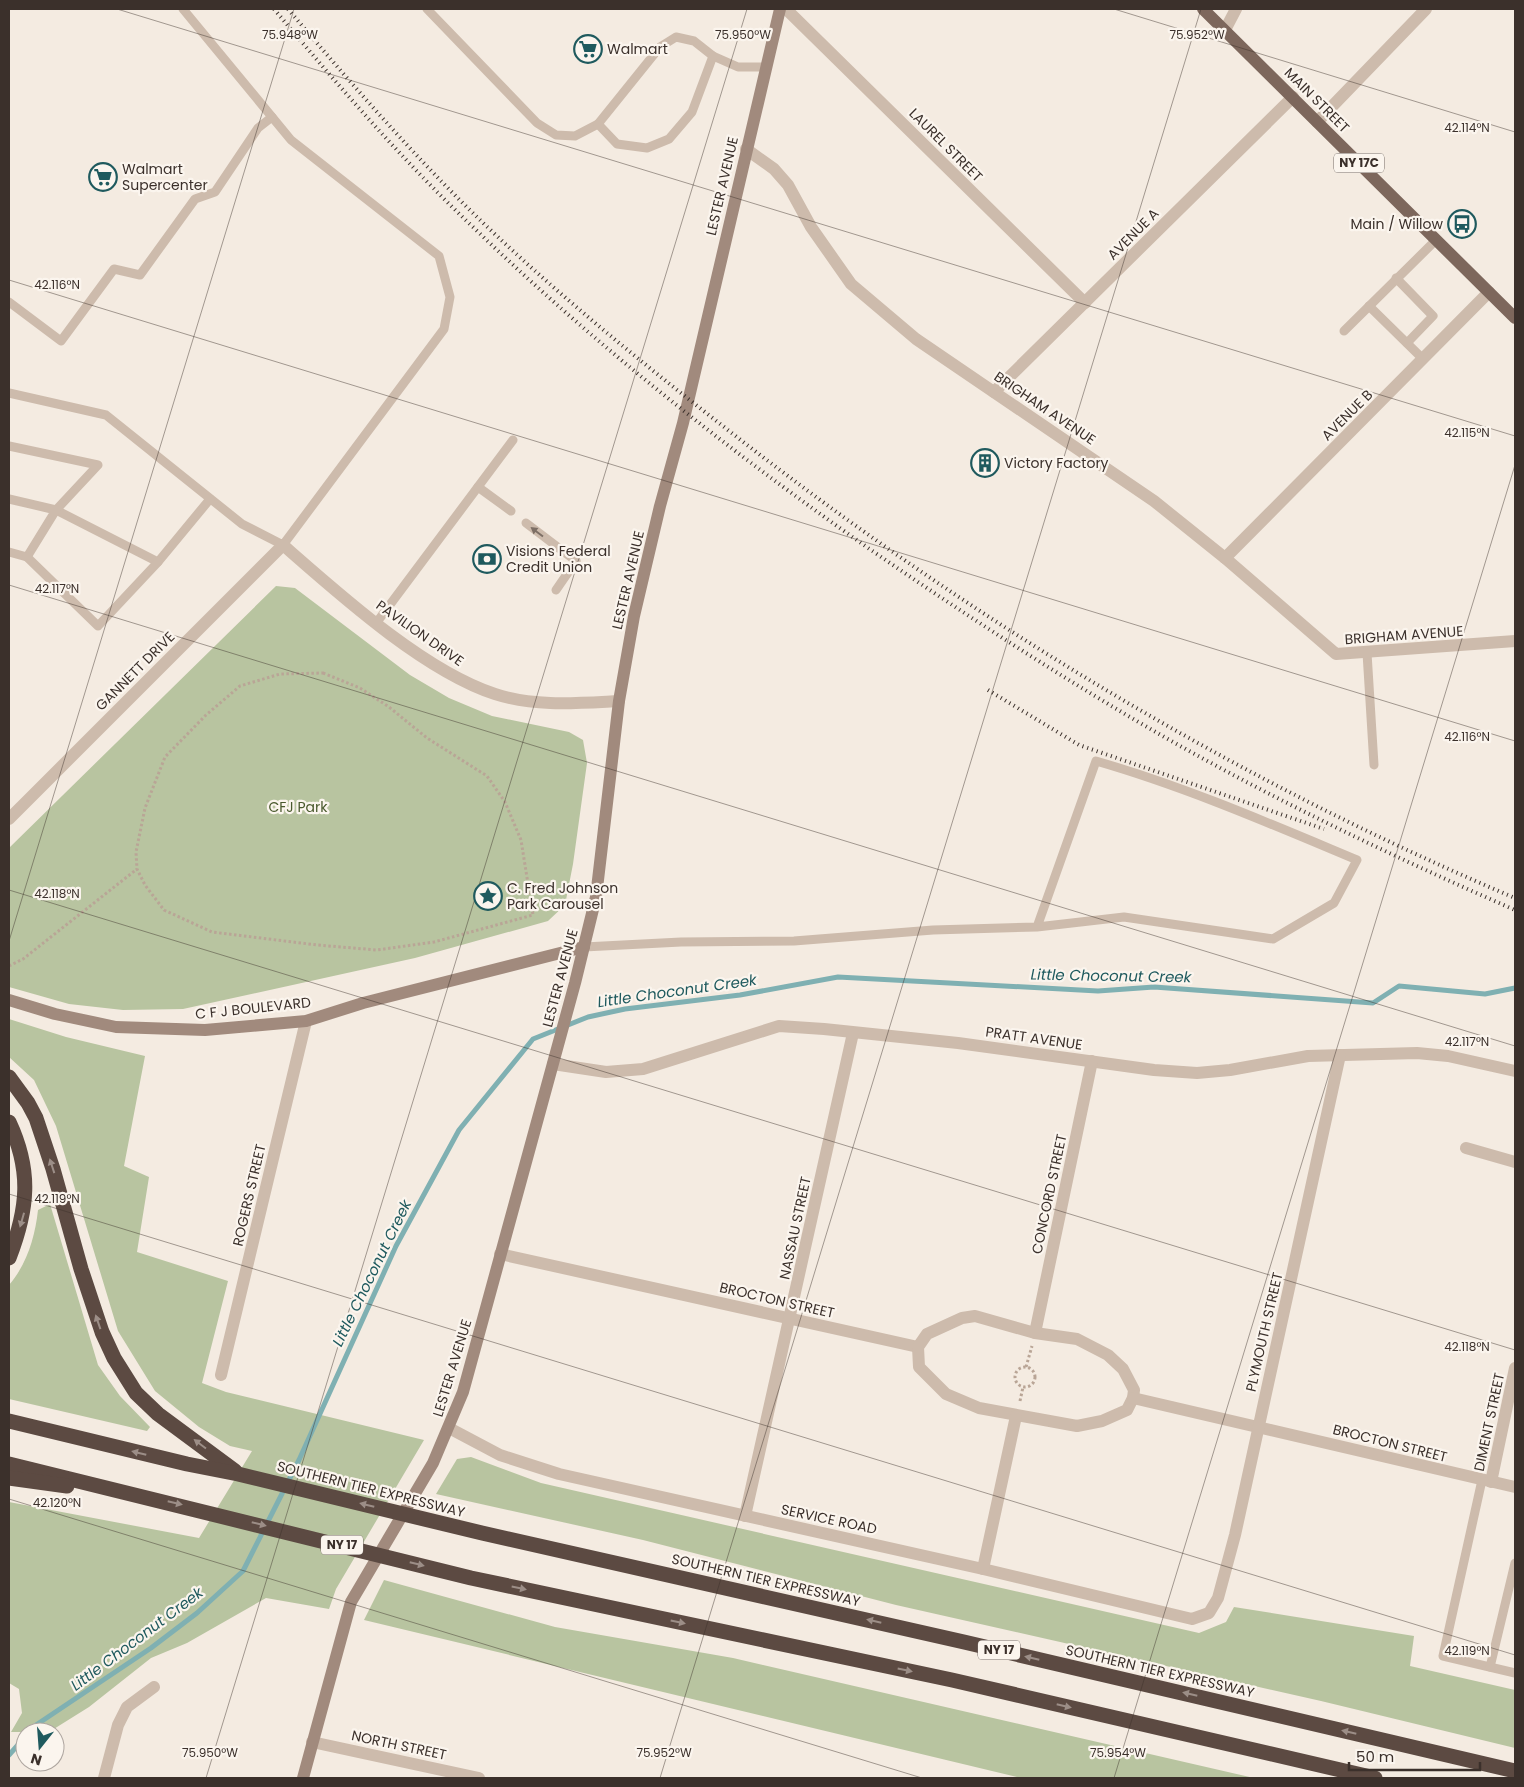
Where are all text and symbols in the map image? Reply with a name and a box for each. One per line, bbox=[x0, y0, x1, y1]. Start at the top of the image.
text: 75.948°W bbox=[262, 26, 318, 43]
text: 75.950°W bbox=[715, 26, 771, 43]
text: 75.952°W bbox=[1169, 26, 1225, 43]
supermarket icon: Walmart bbox=[573, 34, 603, 64]
place label: Walmart bbox=[607, 39, 668, 59]
street label: MAIN STREET bbox=[1280, 63, 1354, 137]
street label: LAUREL STREET bbox=[905, 104, 988, 187]
text: 42.114°N bbox=[1444, 119, 1490, 136]
street label: LESTER AVENUE bbox=[701, 135, 743, 237]
road number: NY 17C bbox=[1334, 154, 1384, 172]
place label: Walmart Supercenter bbox=[122, 159, 208, 195]
supermarket icon: Walmart Supercenter bbox=[88, 162, 118, 192]
street label: AVENUE A bbox=[1103, 204, 1163, 264]
bus stop icon: Main / Willow bbox=[1447, 209, 1477, 239]
place label: Main / Willow bbox=[1351, 214, 1444, 234]
text: 42.116°N bbox=[34, 276, 80, 293]
street label: BRIGHAM AVENUE bbox=[990, 366, 1100, 450]
street label: AVENUE B bbox=[1317, 385, 1377, 445]
text: 42.115°N bbox=[1444, 424, 1490, 441]
building icon: Victory Factory bbox=[970, 448, 1000, 478]
place label: Victory Factory bbox=[1004, 453, 1109, 473]
one-way arrow bbox=[530, 527, 544, 537]
street label: LESTER AVENUE bbox=[607, 529, 649, 631]
place label: Visions Federal Credit Union bbox=[506, 541, 611, 577]
bank icon: Visions Federal Credit Union bbox=[472, 544, 502, 574]
text: 42.117°N bbox=[35, 580, 79, 597]
street label: PAVILION DRIVE bbox=[372, 595, 468, 671]
street label: BRIGHAM AVENUE bbox=[1344, 621, 1464, 649]
street label: GANNETT DRIVE bbox=[91, 627, 179, 715]
text: 42.116°N bbox=[1444, 728, 1490, 745]
park label: CFJ Park bbox=[268, 797, 328, 817]
place label: C. Fred Johnson Park Carousel bbox=[507, 878, 618, 914]
place icon: C. Fred Johnson Park Carousel bbox=[473, 881, 503, 911]
text: 42.118°N bbox=[34, 885, 80, 902]
street label: LESTER AVENUE bbox=[537, 927, 583, 1029]
water label: Little Choconut Creek bbox=[1031, 964, 1193, 987]
water label: Little Choconut Creek bbox=[596, 969, 759, 1012]
street label: C F J BOULEVARD bbox=[194, 992, 312, 1024]
street label: PRATT AVENUE bbox=[984, 1021, 1084, 1055]
text: 42.117°N bbox=[1445, 1033, 1489, 1050]
street label: CONCORD STREET bbox=[1027, 1132, 1072, 1256]
street label: ROGERS STREET bbox=[228, 1142, 271, 1248]
one-way arrow bbox=[47, 1159, 55, 1174]
street label: NASSAU STREET bbox=[774, 1174, 816, 1281]
text: 42.119°N bbox=[34, 1190, 80, 1207]
water label: Little Choconut Creek bbox=[327, 1195, 417, 1350]
one-way arrow bbox=[17, 1213, 25, 1228]
street label: PLYMOUTH STREET bbox=[1241, 1270, 1288, 1394]
street label: BROCTON STREET bbox=[718, 1277, 837, 1323]
one-way arrow bbox=[94, 1314, 102, 1329]
street label: LESTER AVENUE bbox=[428, 1317, 476, 1419]
text: 42.118°N bbox=[1444, 1338, 1490, 1355]
street label: DIMENT STREET bbox=[1469, 1371, 1509, 1473]
street label: BROCTON STREET bbox=[1331, 1419, 1450, 1467]
one-way arrow bbox=[193, 1439, 207, 1449]
one-way arrow bbox=[132, 1449, 147, 1457]
street label: SOUTHERN TIER EXPRESSWAY bbox=[275, 1456, 467, 1522]
text: 42.120°N bbox=[33, 1494, 81, 1511]
one-way arrow bbox=[168, 1499, 183, 1507]
street label: SERVICE ROAD bbox=[779, 1499, 879, 1539]
one-way arrow bbox=[359, 1501, 374, 1509]
one-way arrow bbox=[252, 1520, 267, 1528]
road number: NY 17 bbox=[321, 1536, 363, 1554]
street label: SOUTHERN TIER EXPRESSWAY bbox=[670, 1549, 862, 1611]
one-way arrow bbox=[409, 1560, 424, 1568]
water label: Little Choconut Creek bbox=[66, 1581, 208, 1695]
one-way arrow bbox=[512, 1584, 527, 1592]
one-way arrow bbox=[866, 1617, 881, 1625]
one-way arrow bbox=[670, 1618, 686, 1626]
road number: NY 17 bbox=[978, 1640, 1020, 1660]
street label: SOUTHERN TIER EXPRESSWAY bbox=[1064, 1640, 1256, 1702]
text: 42.119°N bbox=[1444, 1642, 1490, 1659]
one-way arrow bbox=[1025, 1654, 1040, 1662]
one-way arrow bbox=[898, 1666, 913, 1674]
one-way arrow bbox=[1183, 1690, 1198, 1698]
one-way arrow bbox=[1056, 1702, 1072, 1710]
north arrow bbox=[15, 1722, 65, 1772]
street label: NORTH STREET bbox=[350, 1725, 449, 1765]
one-way arrow bbox=[1341, 1727, 1356, 1735]
scale bar bbox=[1349, 1740, 1480, 1772]
text: 75.950°W bbox=[182, 1744, 238, 1761]
text: 75.952°W bbox=[636, 1744, 692, 1761]
text: 75.954°W bbox=[1090, 1744, 1146, 1761]
text: 50 m bbox=[1356, 1746, 1394, 1767]
text: N bbox=[28, 1748, 44, 1771]

